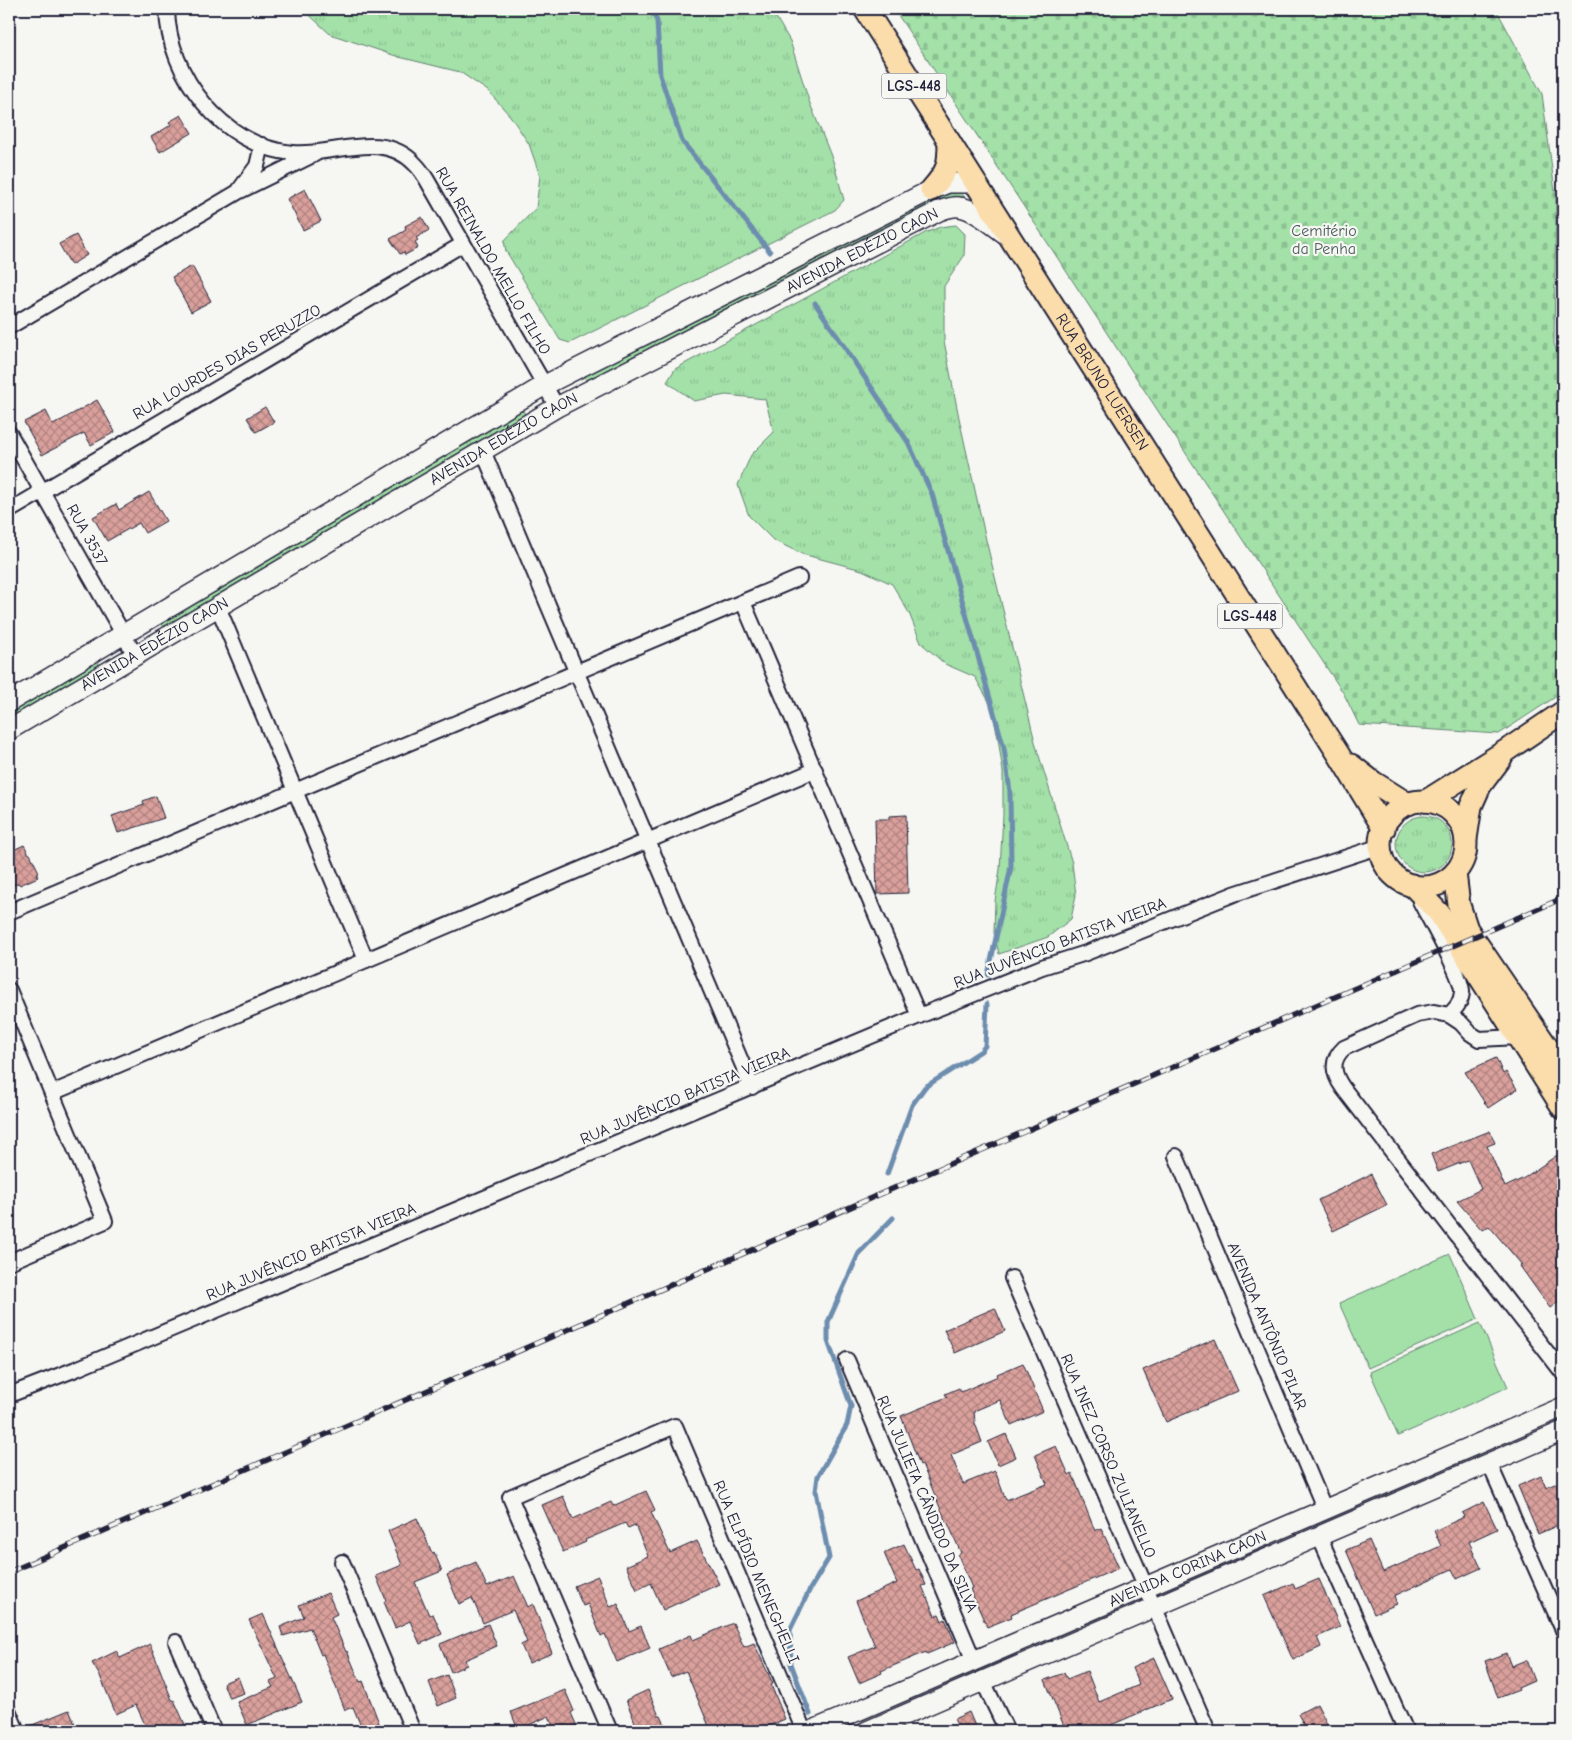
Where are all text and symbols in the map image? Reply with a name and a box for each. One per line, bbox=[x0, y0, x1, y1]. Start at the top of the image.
road number: LGS-448 bbox=[882, 74, 946, 98]
street label: RUA REINALDO MELLO FILHO bbox=[432, 164, 554, 358]
street label: AVENIDA EDÉZIO CAON bbox=[783, 204, 941, 297]
park label: Cemitério da Penha bbox=[1291, 222, 1357, 258]
street label: RUA LOURDES DIAS PERUZZO bbox=[130, 301, 324, 423]
street label: RUA BRUNO LUERSEN bbox=[1052, 310, 1152, 454]
street label: AVENIDA EDÉZIO CAON bbox=[426, 389, 581, 489]
street label: RUA 3537 bbox=[63, 501, 111, 569]
street label: AVENIDA EDÉZIO CAON bbox=[77, 594, 232, 695]
road number: LGS-448 bbox=[1218, 604, 1282, 628]
street label: RUA JUVÊNCIO BATISTA VIEIRA bbox=[951, 893, 1169, 992]
street label: RUA JUVÊNCIO BATISTA VIEIRA bbox=[577, 1043, 793, 1148]
street label: RUA JUVÊNCIO BATISTA VIEIRA bbox=[203, 1199, 419, 1304]
street label: AVENIDA ANTÔNIO PILAR bbox=[1224, 1239, 1312, 1413]
street label: RUA INEZ CORSO ZULIANELLO bbox=[1057, 1351, 1159, 1561]
street label: RUA JULIETA CÂNDIDO DA SILVA bbox=[873, 1393, 982, 1615]
street label: RUA ELPÍDIO MENEGHELLI bbox=[709, 1477, 804, 1666]
street label: AVENIDA CORINA CAON bbox=[1106, 1527, 1269, 1611]

